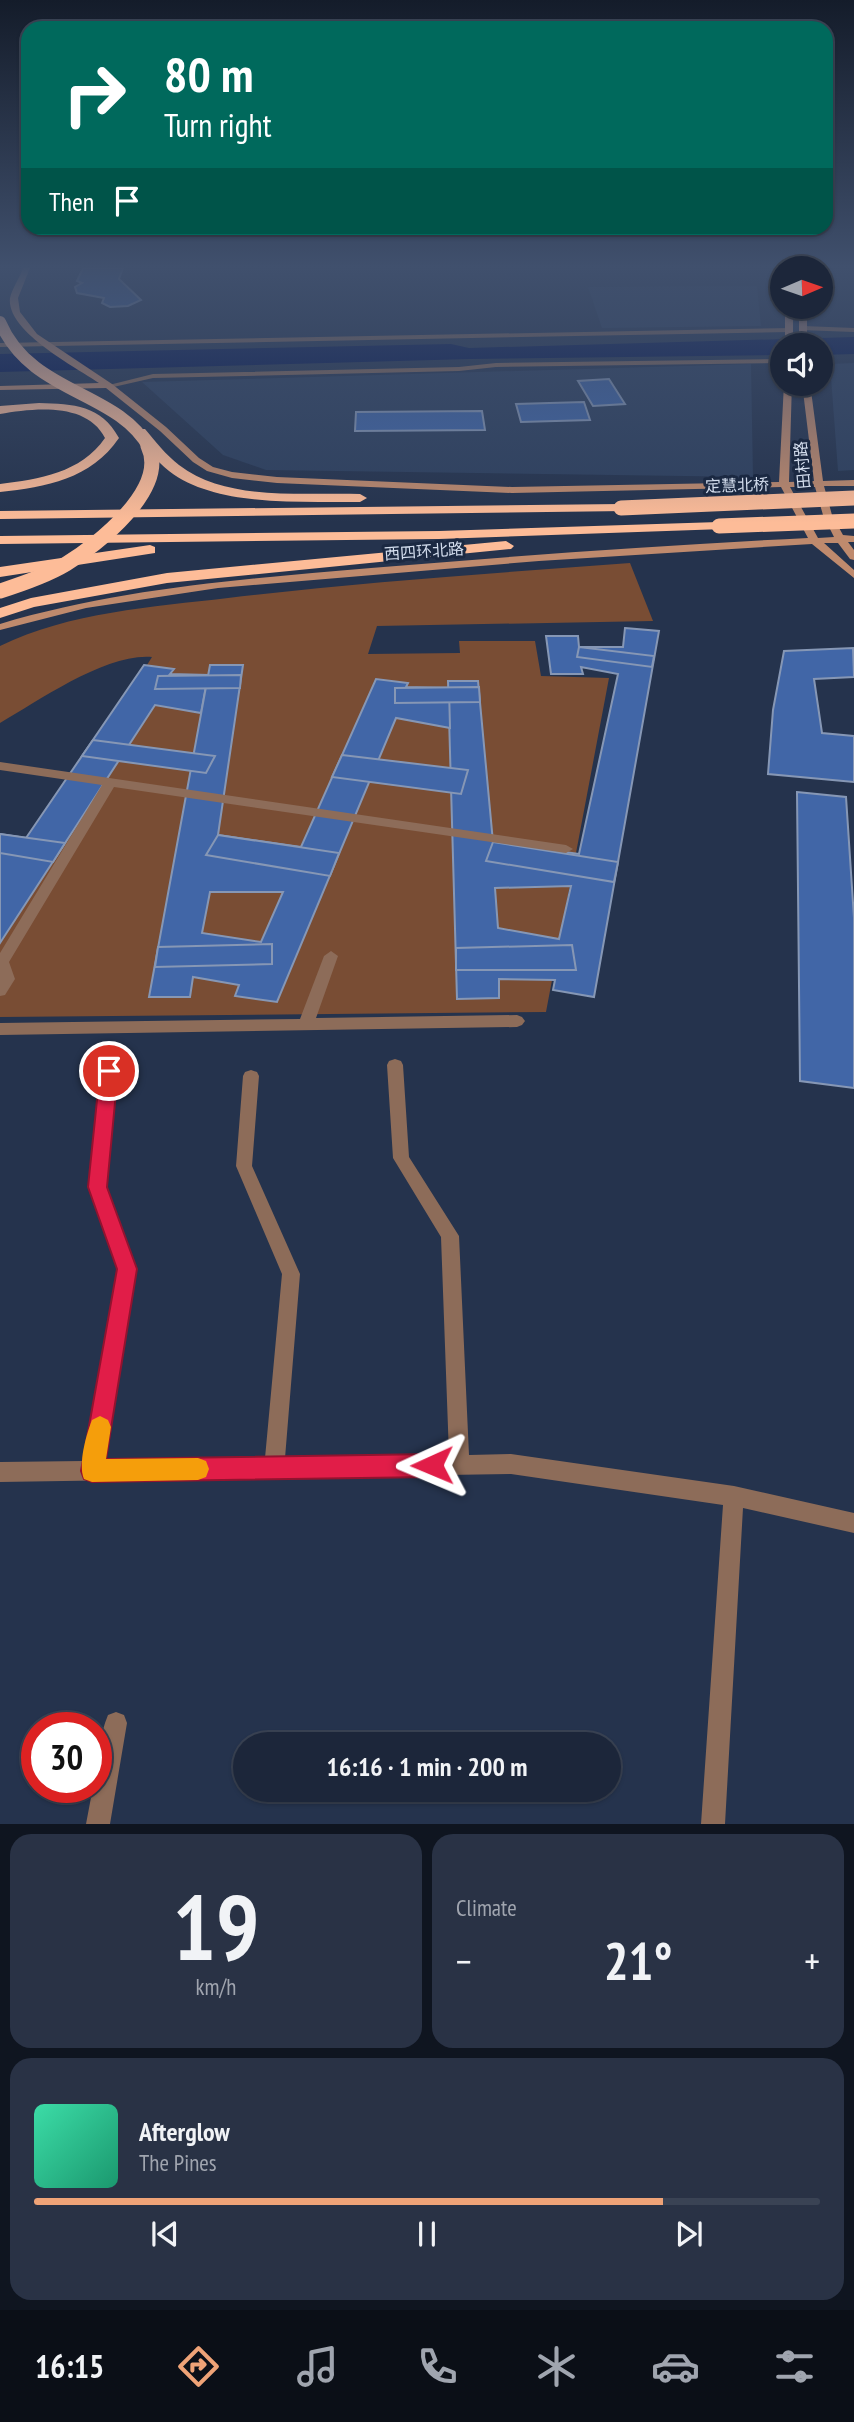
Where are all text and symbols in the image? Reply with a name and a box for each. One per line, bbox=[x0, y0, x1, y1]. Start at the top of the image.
text: 80 m bbox=[164, 42, 253, 106]
icon: right bbox=[49, 49, 140, 140]
text: Turn right bbox=[164, 104, 272, 146]
icon: arrive bbox=[108, 182, 146, 220]
text: Then bbox=[49, 185, 94, 218]
north arrow bbox=[770, 256, 833, 318]
map controls bbox=[770, 256, 833, 396]
button: sound bbox=[770, 333, 833, 396]
street label: 田村路 bbox=[790, 440, 814, 490]
street label: 定慧北桥 bbox=[705, 474, 769, 496]
street label: 西四环北路 bbox=[383, 538, 465, 564]
pin bbox=[79, 1041, 139, 1101]
icon: arrive bbox=[90, 1052, 128, 1090]
position arrow bbox=[395, 1428, 469, 1502]
speed limit sign: 30 bbox=[21, 1712, 112, 1803]
text: 16:16 · 1 min · 200 m bbox=[327, 1750, 527, 1783]
text: 19 bbox=[173, 1867, 260, 1985]
text: Climate bbox=[456, 1893, 517, 1922]
text: 21° bbox=[604, 1927, 672, 1994]
text: − bbox=[456, 1936, 472, 1985]
text: + bbox=[804, 1936, 820, 1985]
text: km/h bbox=[196, 1972, 236, 2001]
text: Afterglow bbox=[139, 2115, 230, 2148]
text: The Pines bbox=[139, 2148, 217, 2177]
icon: previous bbox=[146, 2215, 184, 2253]
icon: pause bbox=[408, 2215, 446, 2253]
icon: next bbox=[670, 2215, 708, 2253]
icon: directions bbox=[174, 2342, 223, 2391]
icon: music bbox=[293, 2342, 342, 2391]
icon: phone bbox=[413, 2342, 462, 2391]
icon: climate bbox=[532, 2342, 581, 2391]
icon: car bbox=[651, 2342, 700, 2391]
icon: filters bbox=[770, 2342, 819, 2391]
text: 16:15 bbox=[35, 2345, 104, 2387]

